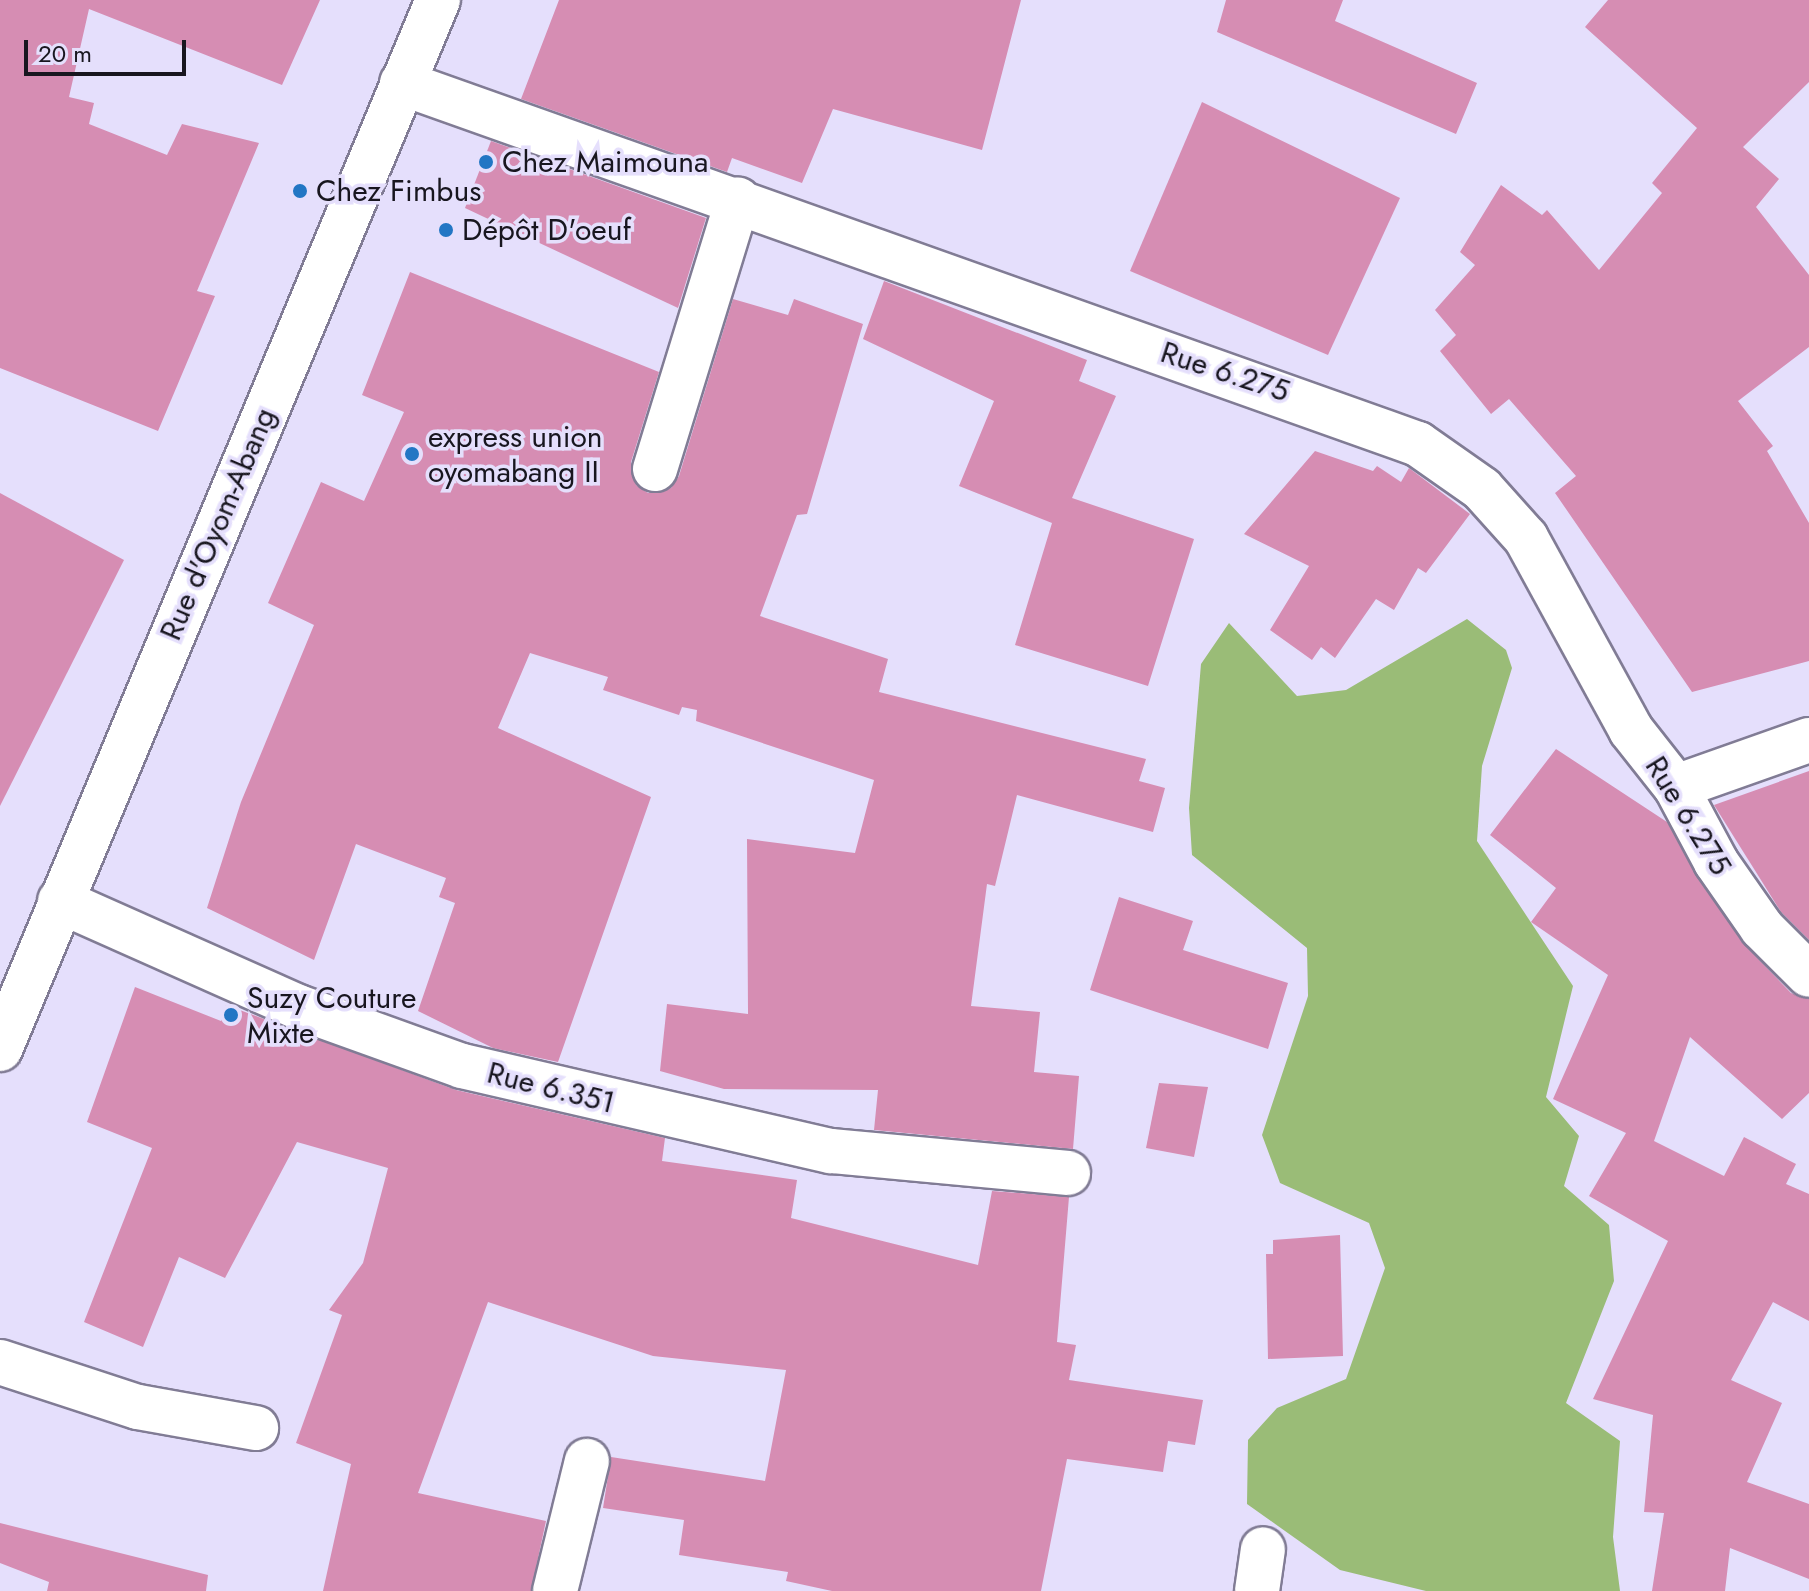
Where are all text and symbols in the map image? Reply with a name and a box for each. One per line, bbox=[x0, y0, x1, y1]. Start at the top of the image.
scale bar bbox=[28, 24, 190, 74]
text: 20 m bbox=[38, 36, 92, 71]
place label: Chez Maimouna bbox=[502, 144, 708, 180]
marker: Chez Maimouna bbox=[477, 153, 495, 171]
place label: Chez Fimbus bbox=[316, 173, 481, 209]
marker: Chez Fimbus bbox=[291, 182, 309, 200]
place label: Dépôt D'oeuf bbox=[462, 212, 631, 248]
marker: Dépôt D'oeuf bbox=[437, 221, 455, 239]
street label: Rue 6.275 bbox=[1156, 334, 1294, 410]
street label: Rue d'Oyom-Abang bbox=[153, 402, 283, 646]
place label: express union oyomabang II bbox=[428, 419, 603, 490]
marker: express union oyomabang II bbox=[403, 445, 421, 463]
street label: Rue 6.275 bbox=[1637, 750, 1739, 882]
place label: Suzy Couture Mixte bbox=[247, 980, 417, 1050]
marker: Suzy Couture Mixte bbox=[222, 1006, 240, 1024]
street label: Rue 6.351 bbox=[484, 1055, 618, 1121]

